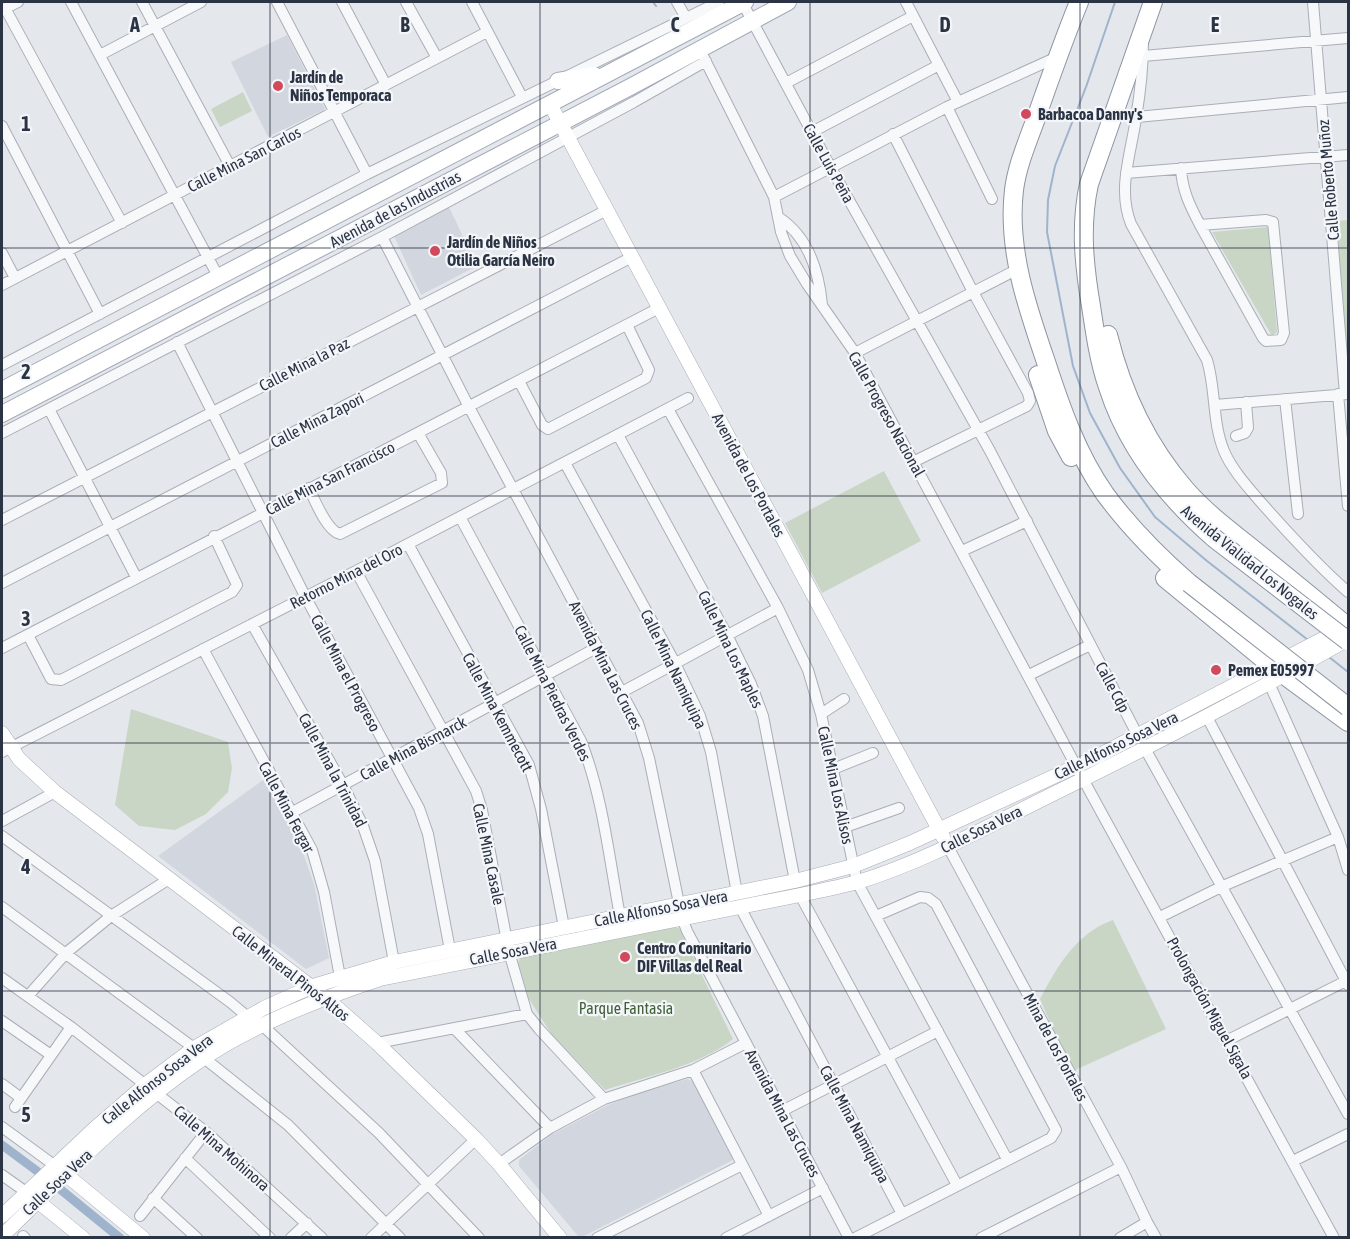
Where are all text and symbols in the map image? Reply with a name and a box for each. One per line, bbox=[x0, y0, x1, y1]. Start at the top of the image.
text: A bbox=[129, 13, 140, 36]
text: B bbox=[400, 13, 410, 36]
text: C bbox=[671, 13, 680, 36]
text: D bbox=[939, 13, 951, 36]
text: E bbox=[1211, 13, 1220, 36]
place label: Jardín de Niños Temporaca bbox=[289, 68, 391, 104]
marker: Jardín de Niños Temporaca bbox=[271, 79, 285, 93]
place label: Barbacoa Danny's bbox=[1038, 105, 1143, 123]
marker: Barbacoa Danny's bbox=[1019, 107, 1033, 121]
text: 1 bbox=[21, 112, 31, 135]
street label: Calle Roberto Muñoz bbox=[1314, 119, 1342, 241]
street label: Calle Luis Peña bbox=[800, 120, 858, 206]
street label: Calle Mina San Carlos bbox=[184, 122, 304, 195]
street label: Avenida de las Industrias bbox=[326, 167, 464, 251]
place label: Jardín de Niños Otilia García Neiro bbox=[446, 233, 555, 269]
marker: Jardín de Niños Otilia García Neiro bbox=[428, 244, 442, 258]
street label: Calle Mina la Paz bbox=[256, 333, 352, 394]
street label: Calle Progreso Nacional bbox=[844, 348, 929, 481]
text: 2 bbox=[21, 360, 31, 383]
street label: Calle Mina Zapori bbox=[267, 389, 367, 452]
street label: Avenida de Los Portales bbox=[709, 410, 789, 540]
street label: Calle Mina San Francisco bbox=[262, 438, 398, 518]
street label: Avenida Vialidad Los Nogales bbox=[1177, 501, 1323, 624]
street label: Retorno Mina del Oro bbox=[287, 540, 405, 612]
street label: Calle Mina Los Maples bbox=[694, 587, 767, 711]
street label: Avenida Mina Las Cruces bbox=[566, 598, 646, 733]
street label: Calle Mina Namiquipa bbox=[636, 606, 711, 732]
text: 3 bbox=[21, 607, 31, 630]
street label: Calle Mina el Progreso bbox=[307, 611, 384, 735]
street label: Calle Mina Piedras Verdes bbox=[511, 622, 595, 764]
street label: Calle Mina Kemmecott bbox=[459, 650, 537, 775]
street label: Calle Cdp bbox=[1091, 659, 1134, 716]
place label: Pemex E05997 bbox=[1228, 661, 1315, 679]
marker: Pemex E05997 bbox=[1209, 663, 1223, 677]
street label: Calle Alfonso Sosa Vera bbox=[1051, 707, 1181, 783]
street label: Calle Mina la Trinidad bbox=[295, 710, 371, 830]
street label: Calle Mina Bismarck bbox=[357, 712, 469, 784]
street label: Calle Mina Los Alisos bbox=[815, 724, 857, 846]
street label: Calle Mina Fergar bbox=[255, 758, 319, 856]
street label: Calle Mina Casale bbox=[469, 802, 509, 906]
street label: Calle Sosa Vera bbox=[937, 802, 1025, 856]
text: 4 bbox=[20, 855, 31, 878]
street label: Calle Alfonso Sosa Vera bbox=[593, 886, 729, 930]
street label: Calle Mineral Pinos Altos bbox=[229, 922, 354, 1025]
street label: Calle Sosa Vera bbox=[468, 934, 558, 968]
street label: Prolongación Miguel Sigala bbox=[1163, 934, 1256, 1083]
place label: Centro Comunitario DIF Villas del Real bbox=[637, 939, 752, 975]
marker: Centro Comunitario DIF Villas del Real bbox=[618, 950, 632, 964]
street label: Mina de Los Portales bbox=[1020, 990, 1092, 1104]
park label: Parque Fantasia bbox=[579, 999, 673, 1018]
street label: Calle Alfonso Sosa Vera bbox=[98, 1030, 216, 1128]
street label: Avenida Mina Las Cruces bbox=[742, 1046, 824, 1180]
street label: Calle Mina Namiquipa bbox=[816, 1062, 894, 1186]
street label: Calle Mina Mohinora bbox=[170, 1102, 274, 1194]
text: 5 bbox=[21, 1103, 31, 1126]
street label: Calle Sosa Vera bbox=[19, 1145, 95, 1219]

